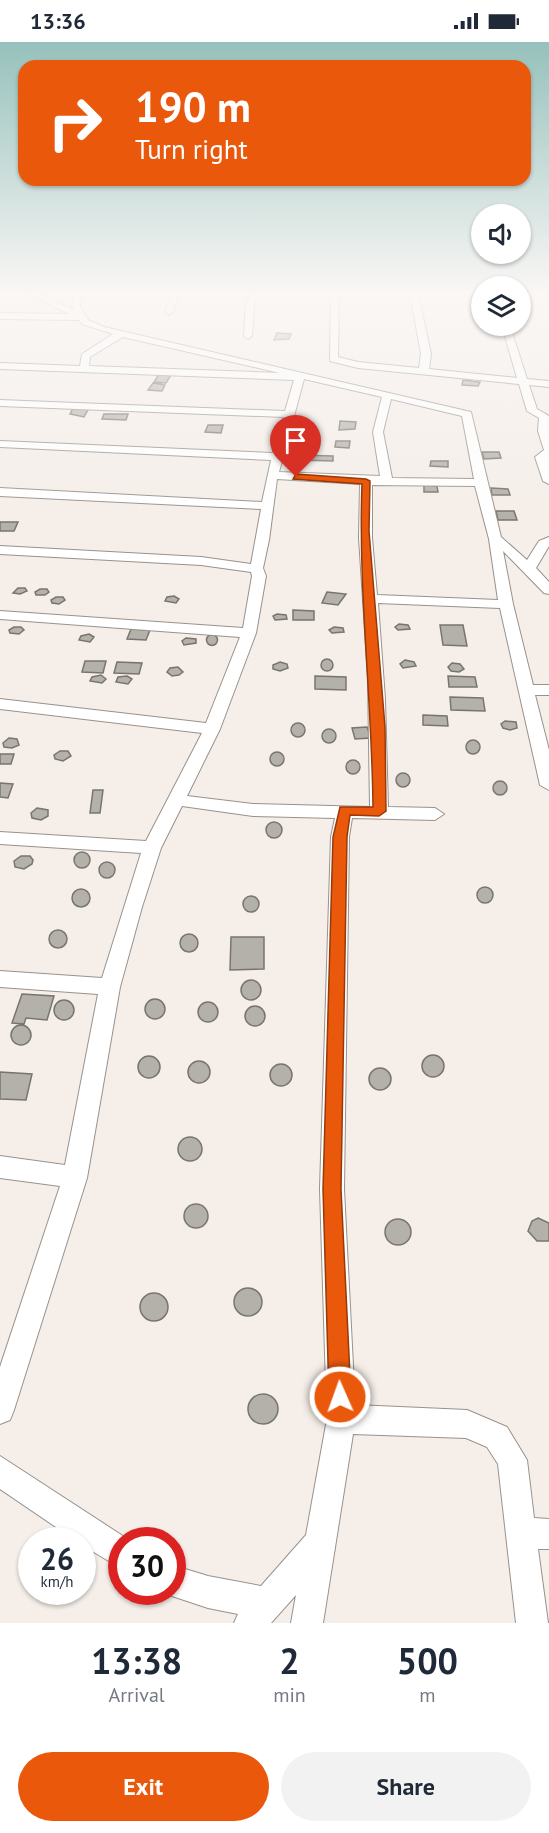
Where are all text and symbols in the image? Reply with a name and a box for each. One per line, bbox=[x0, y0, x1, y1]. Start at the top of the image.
text: 13:36 bbox=[30, 7, 86, 35]
text: 190 m bbox=[135, 79, 251, 134]
icon: right bbox=[36, 84, 114, 162]
text: Turn right bbox=[135, 132, 248, 166]
map controls bbox=[471, 204, 531, 336]
button: sound bbox=[471, 204, 531, 264]
button: layers bbox=[471, 276, 531, 336]
pin bbox=[270, 415, 321, 477]
icon: arrive bbox=[279, 424, 312, 457]
position arrow bbox=[308, 1365, 372, 1429]
speed limit sign: 30 bbox=[108, 1527, 186, 1605]
text: 26 bbox=[40, 1539, 74, 1578]
text: km/h bbox=[41, 1572, 73, 1591]
text: 13:38 bbox=[91, 1637, 182, 1684]
text: 2 bbox=[279, 1637, 300, 1684]
text: 500 bbox=[397, 1637, 458, 1684]
text: Arrival bbox=[109, 1682, 165, 1708]
text: min bbox=[273, 1682, 306, 1708]
text: m bbox=[419, 1682, 436, 1708]
button: Exit bbox=[18, 1752, 269, 1821]
button: Share bbox=[281, 1752, 531, 1821]

